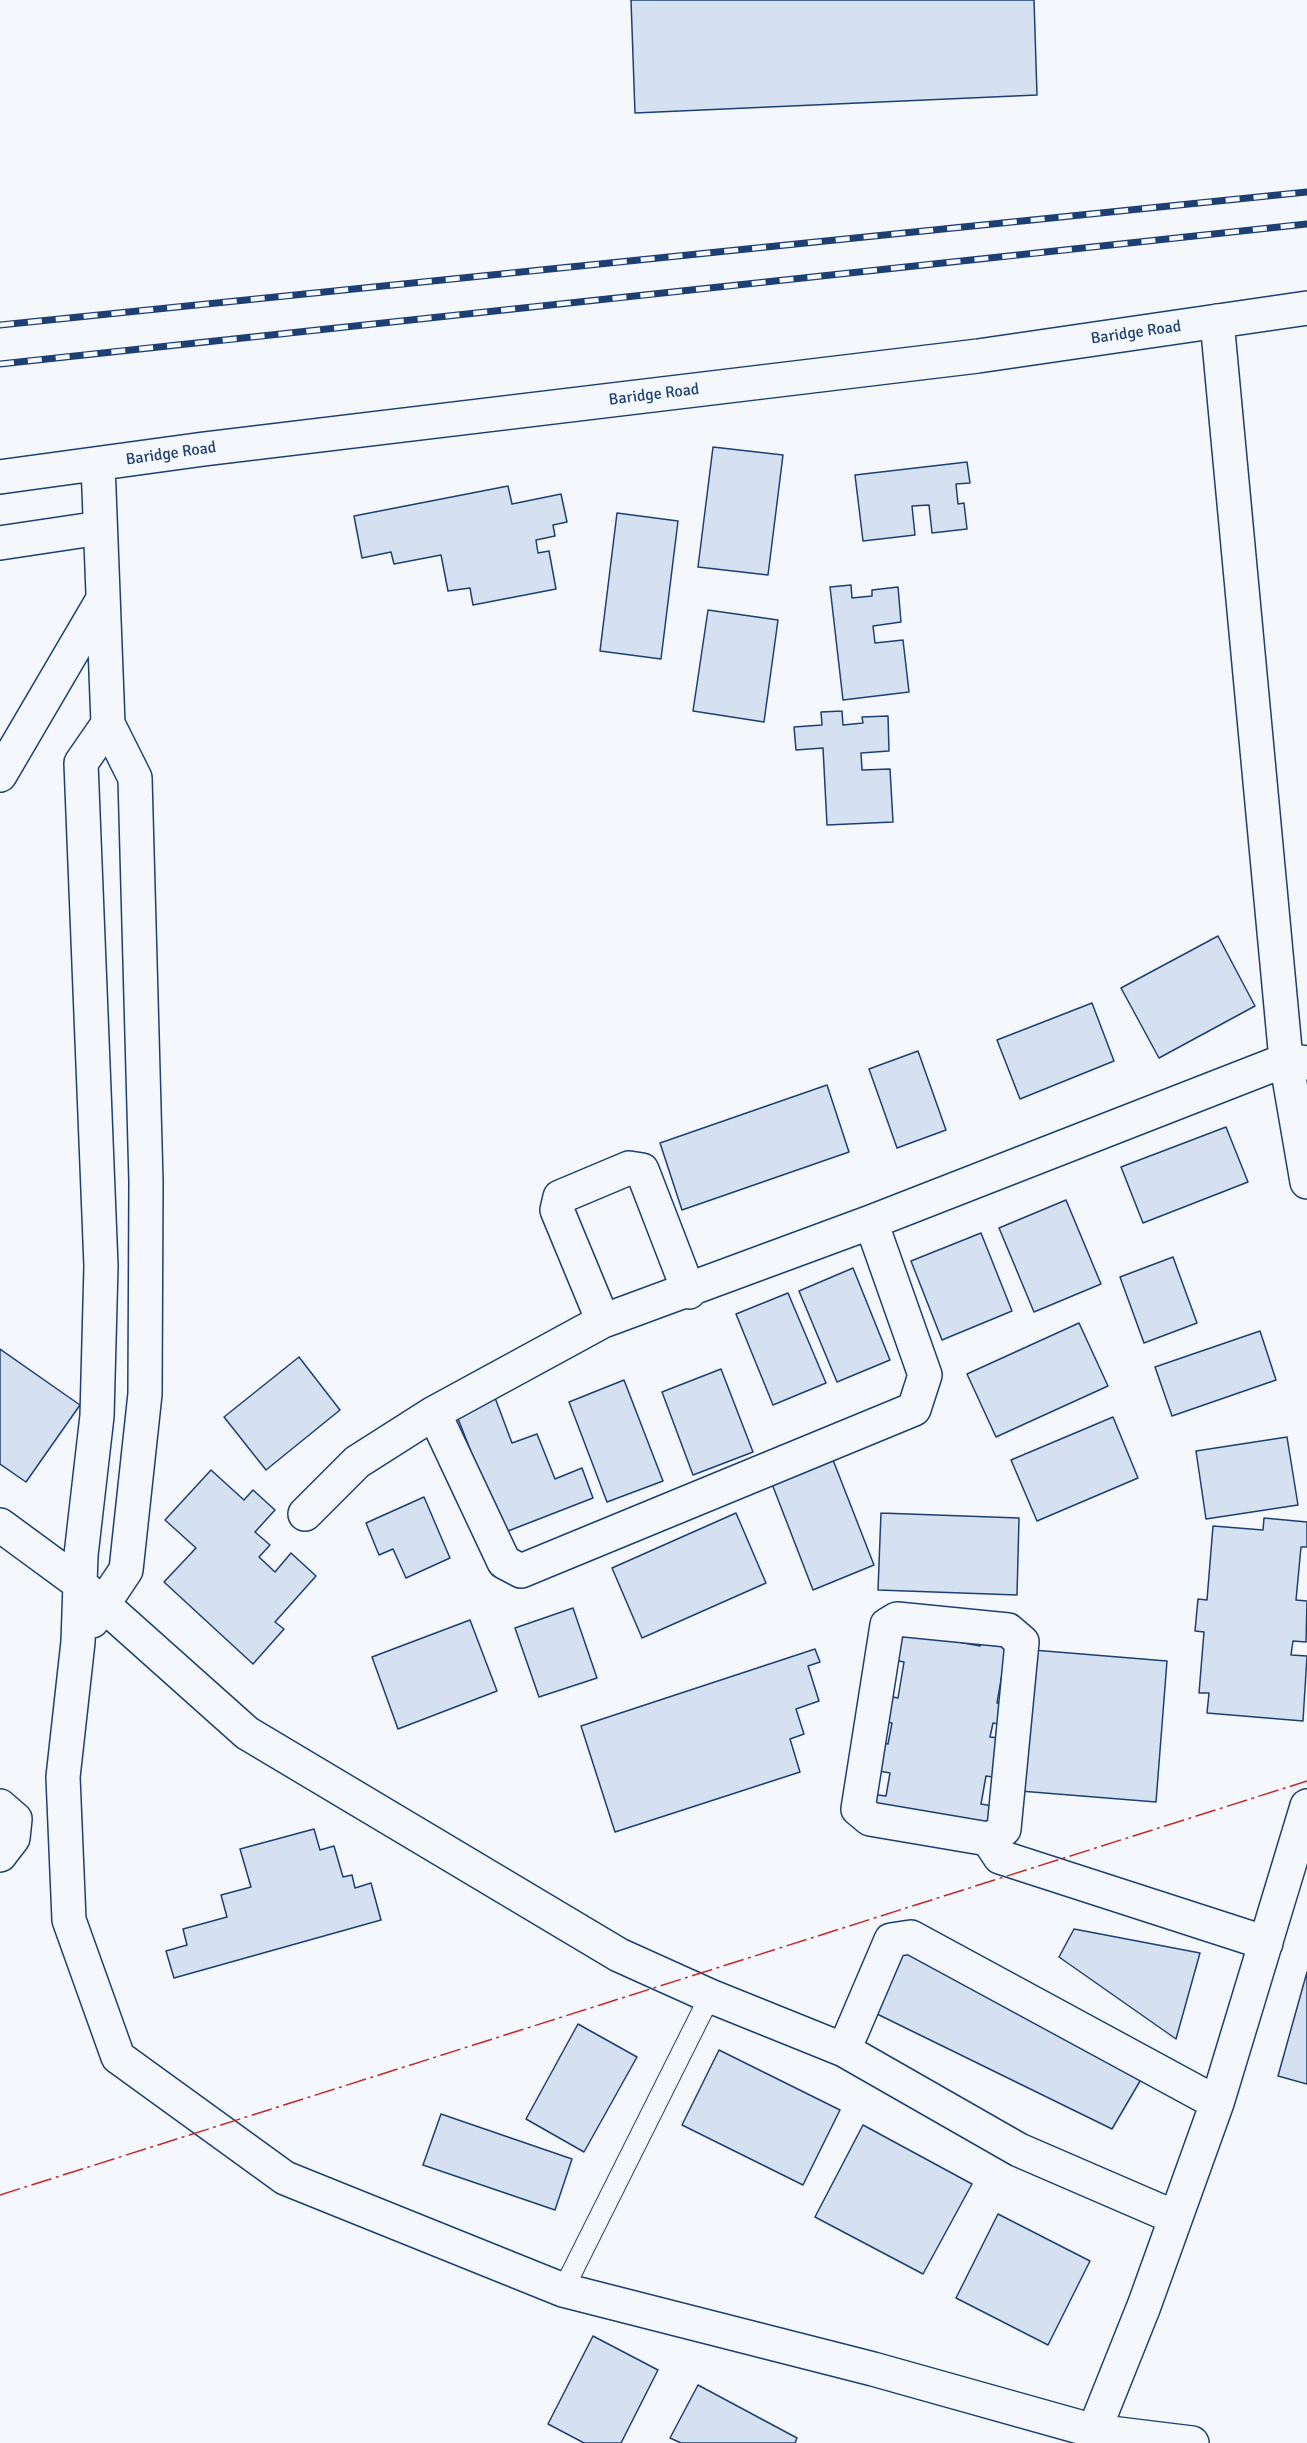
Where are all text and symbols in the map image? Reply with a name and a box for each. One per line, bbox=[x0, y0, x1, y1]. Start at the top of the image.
street label: Baridge Road bbox=[1090, 317, 1182, 349]
street label: Baridge Road bbox=[608, 380, 700, 410]
street label: Baridge Road bbox=[125, 438, 217, 470]

